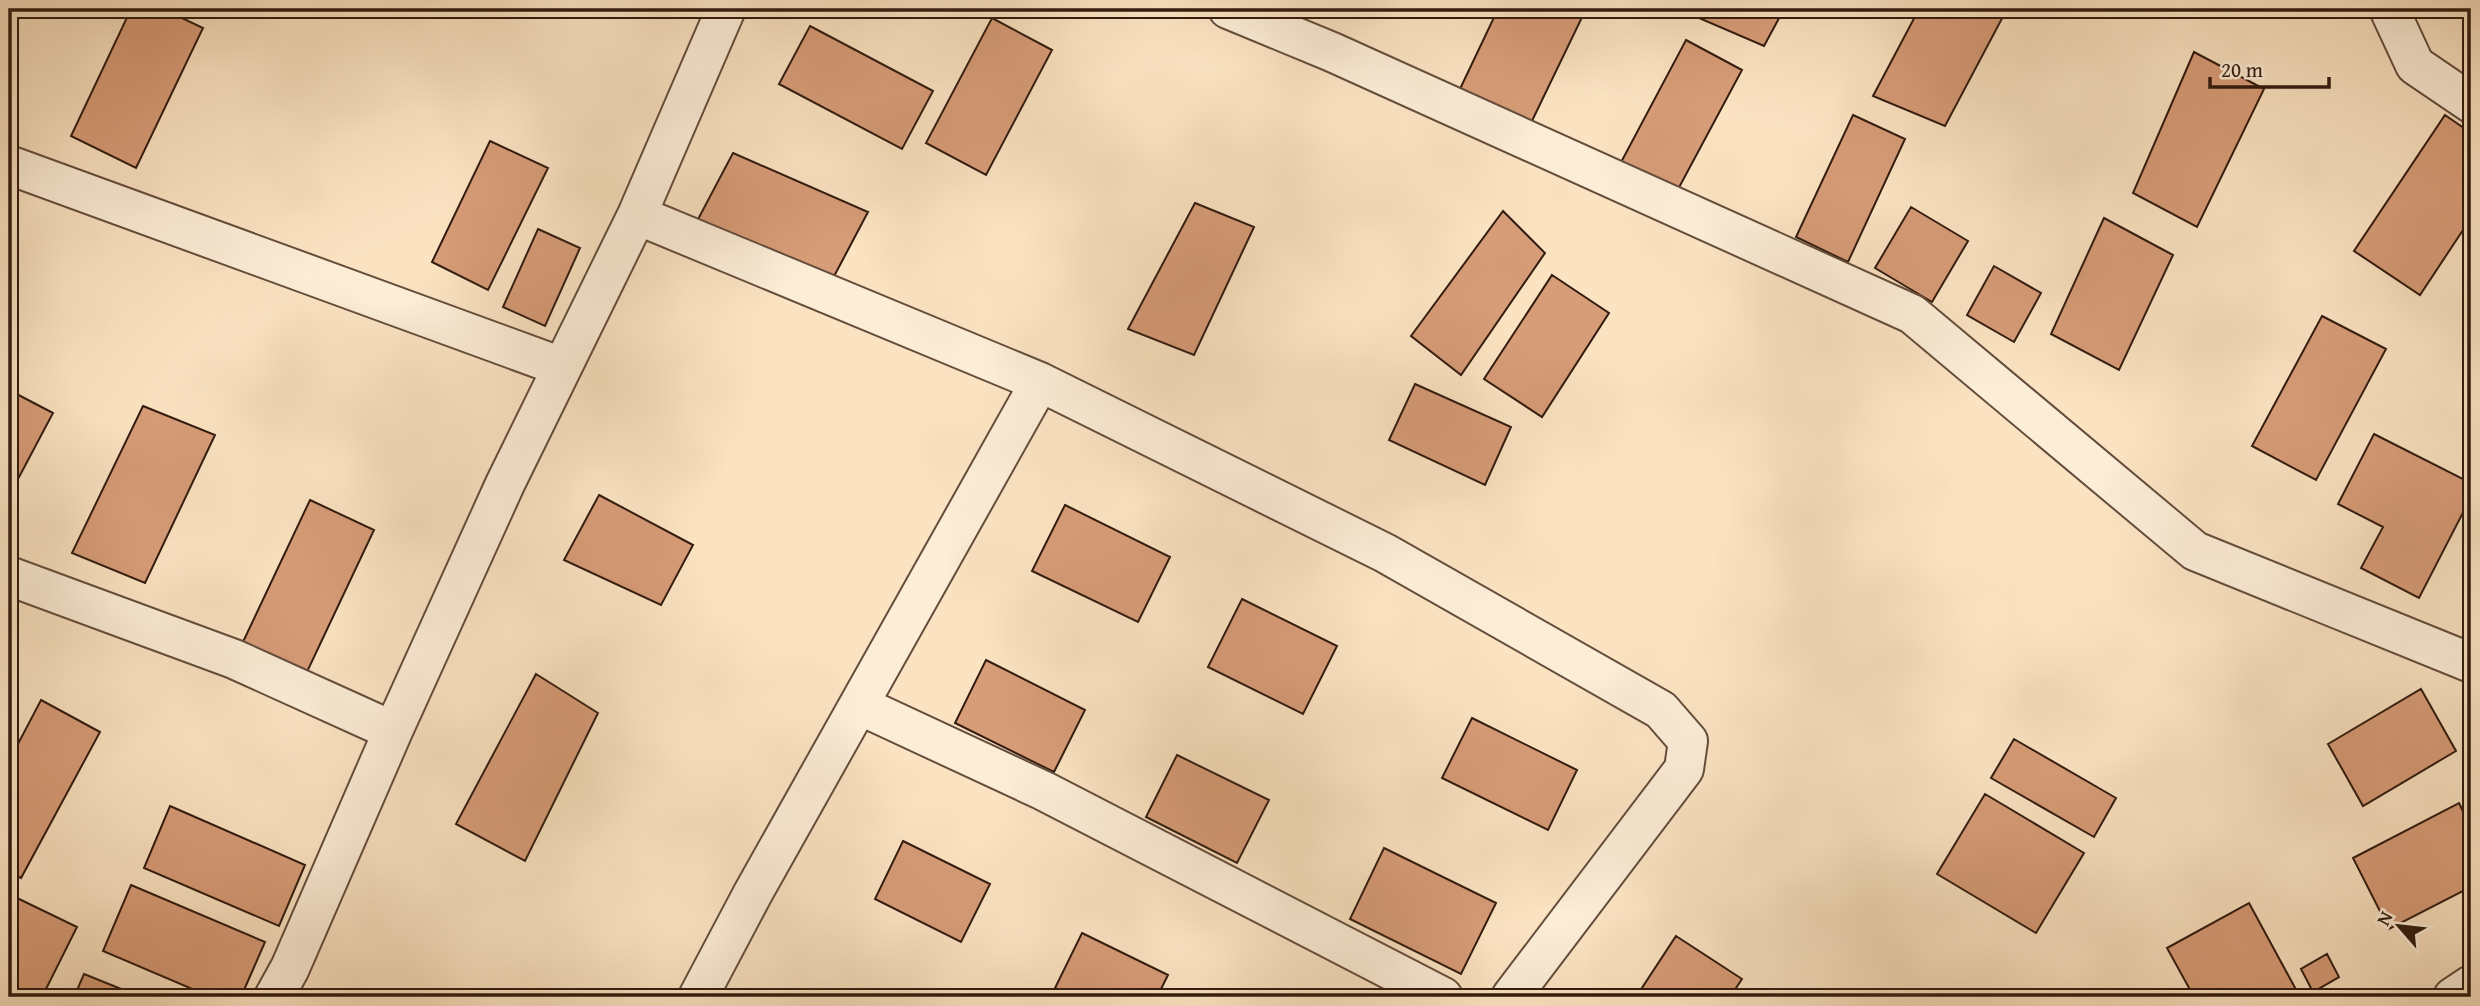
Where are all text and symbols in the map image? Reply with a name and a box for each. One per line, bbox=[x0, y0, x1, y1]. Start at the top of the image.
scale bar bbox=[2210, 46, 2330, 90]
text: 20 m bbox=[2221, 54, 2263, 85]
north arrow bbox=[2364, 890, 2434, 960]
text: N bbox=[2369, 906, 2399, 930]

